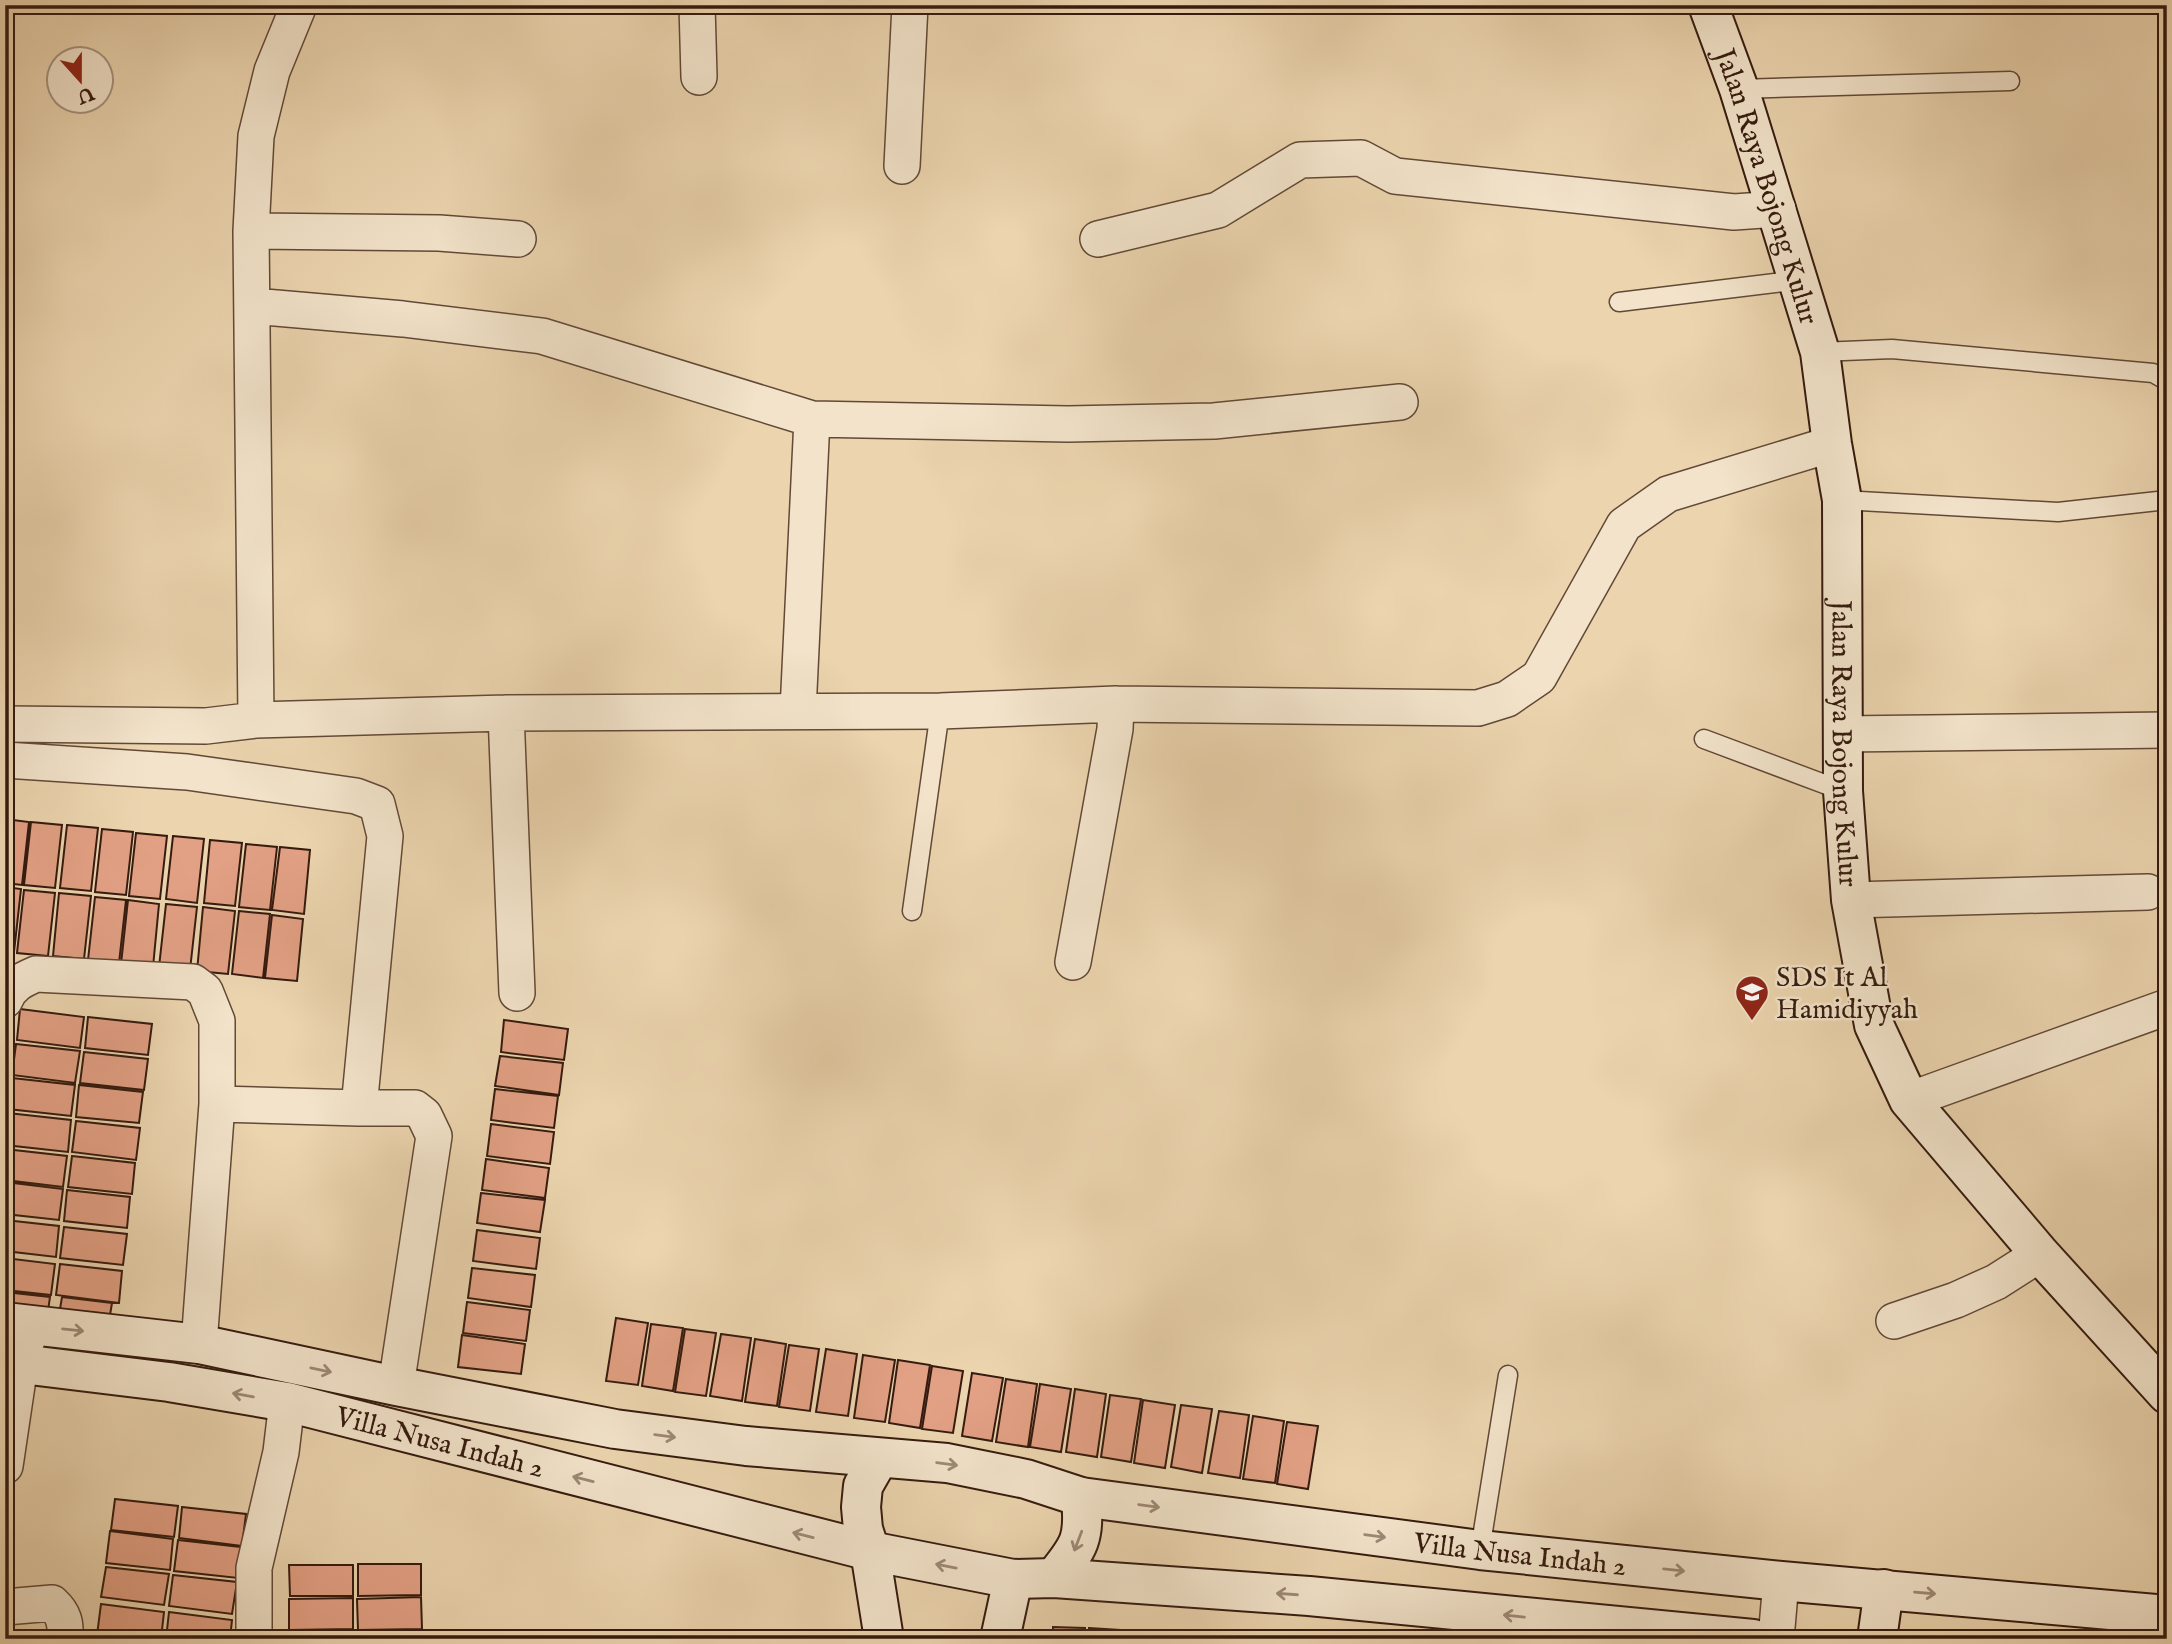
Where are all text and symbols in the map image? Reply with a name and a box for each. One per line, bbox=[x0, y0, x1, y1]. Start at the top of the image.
street label: Jalan Raya Bojong Kulur bbox=[1705, 42, 1825, 329]
north arrow bbox=[46, 46, 116, 116]
text: U bbox=[73, 80, 98, 108]
street label: Jalan Raya Bojong Kulur bbox=[1822, 597, 1865, 888]
place label: SDS It Al Hamidiyyah bbox=[1776, 961, 1918, 1028]
school or university icon: SDS It Al Hamidiyyah bbox=[1733, 973, 1771, 1022]
one-way arrow bbox=[61, 1324, 84, 1337]
one-way arrow bbox=[310, 1365, 332, 1378]
one-way arrow bbox=[232, 1388, 255, 1401]
street label: Villa Nusa Indah 2 bbox=[331, 1400, 547, 1487]
one-way arrow bbox=[653, 1429, 676, 1442]
one-way arrow bbox=[935, 1458, 958, 1471]
one-way arrow bbox=[572, 1472, 595, 1485]
one-way arrow bbox=[1137, 1499, 1160, 1512]
street label: Villa Nusa Indah 2 bbox=[1410, 1526, 1628, 1585]
one-way arrow bbox=[793, 1528, 815, 1541]
one-way arrow bbox=[1071, 1529, 1084, 1551]
one-way arrow bbox=[1363, 1530, 1385, 1543]
one-way arrow bbox=[935, 1559, 958, 1572]
one-way arrow bbox=[1662, 1564, 1684, 1577]
one-way arrow bbox=[1913, 1587, 1935, 1600]
one-way arrow bbox=[1276, 1588, 1299, 1601]
one-way arrow bbox=[1503, 1609, 1526, 1622]

